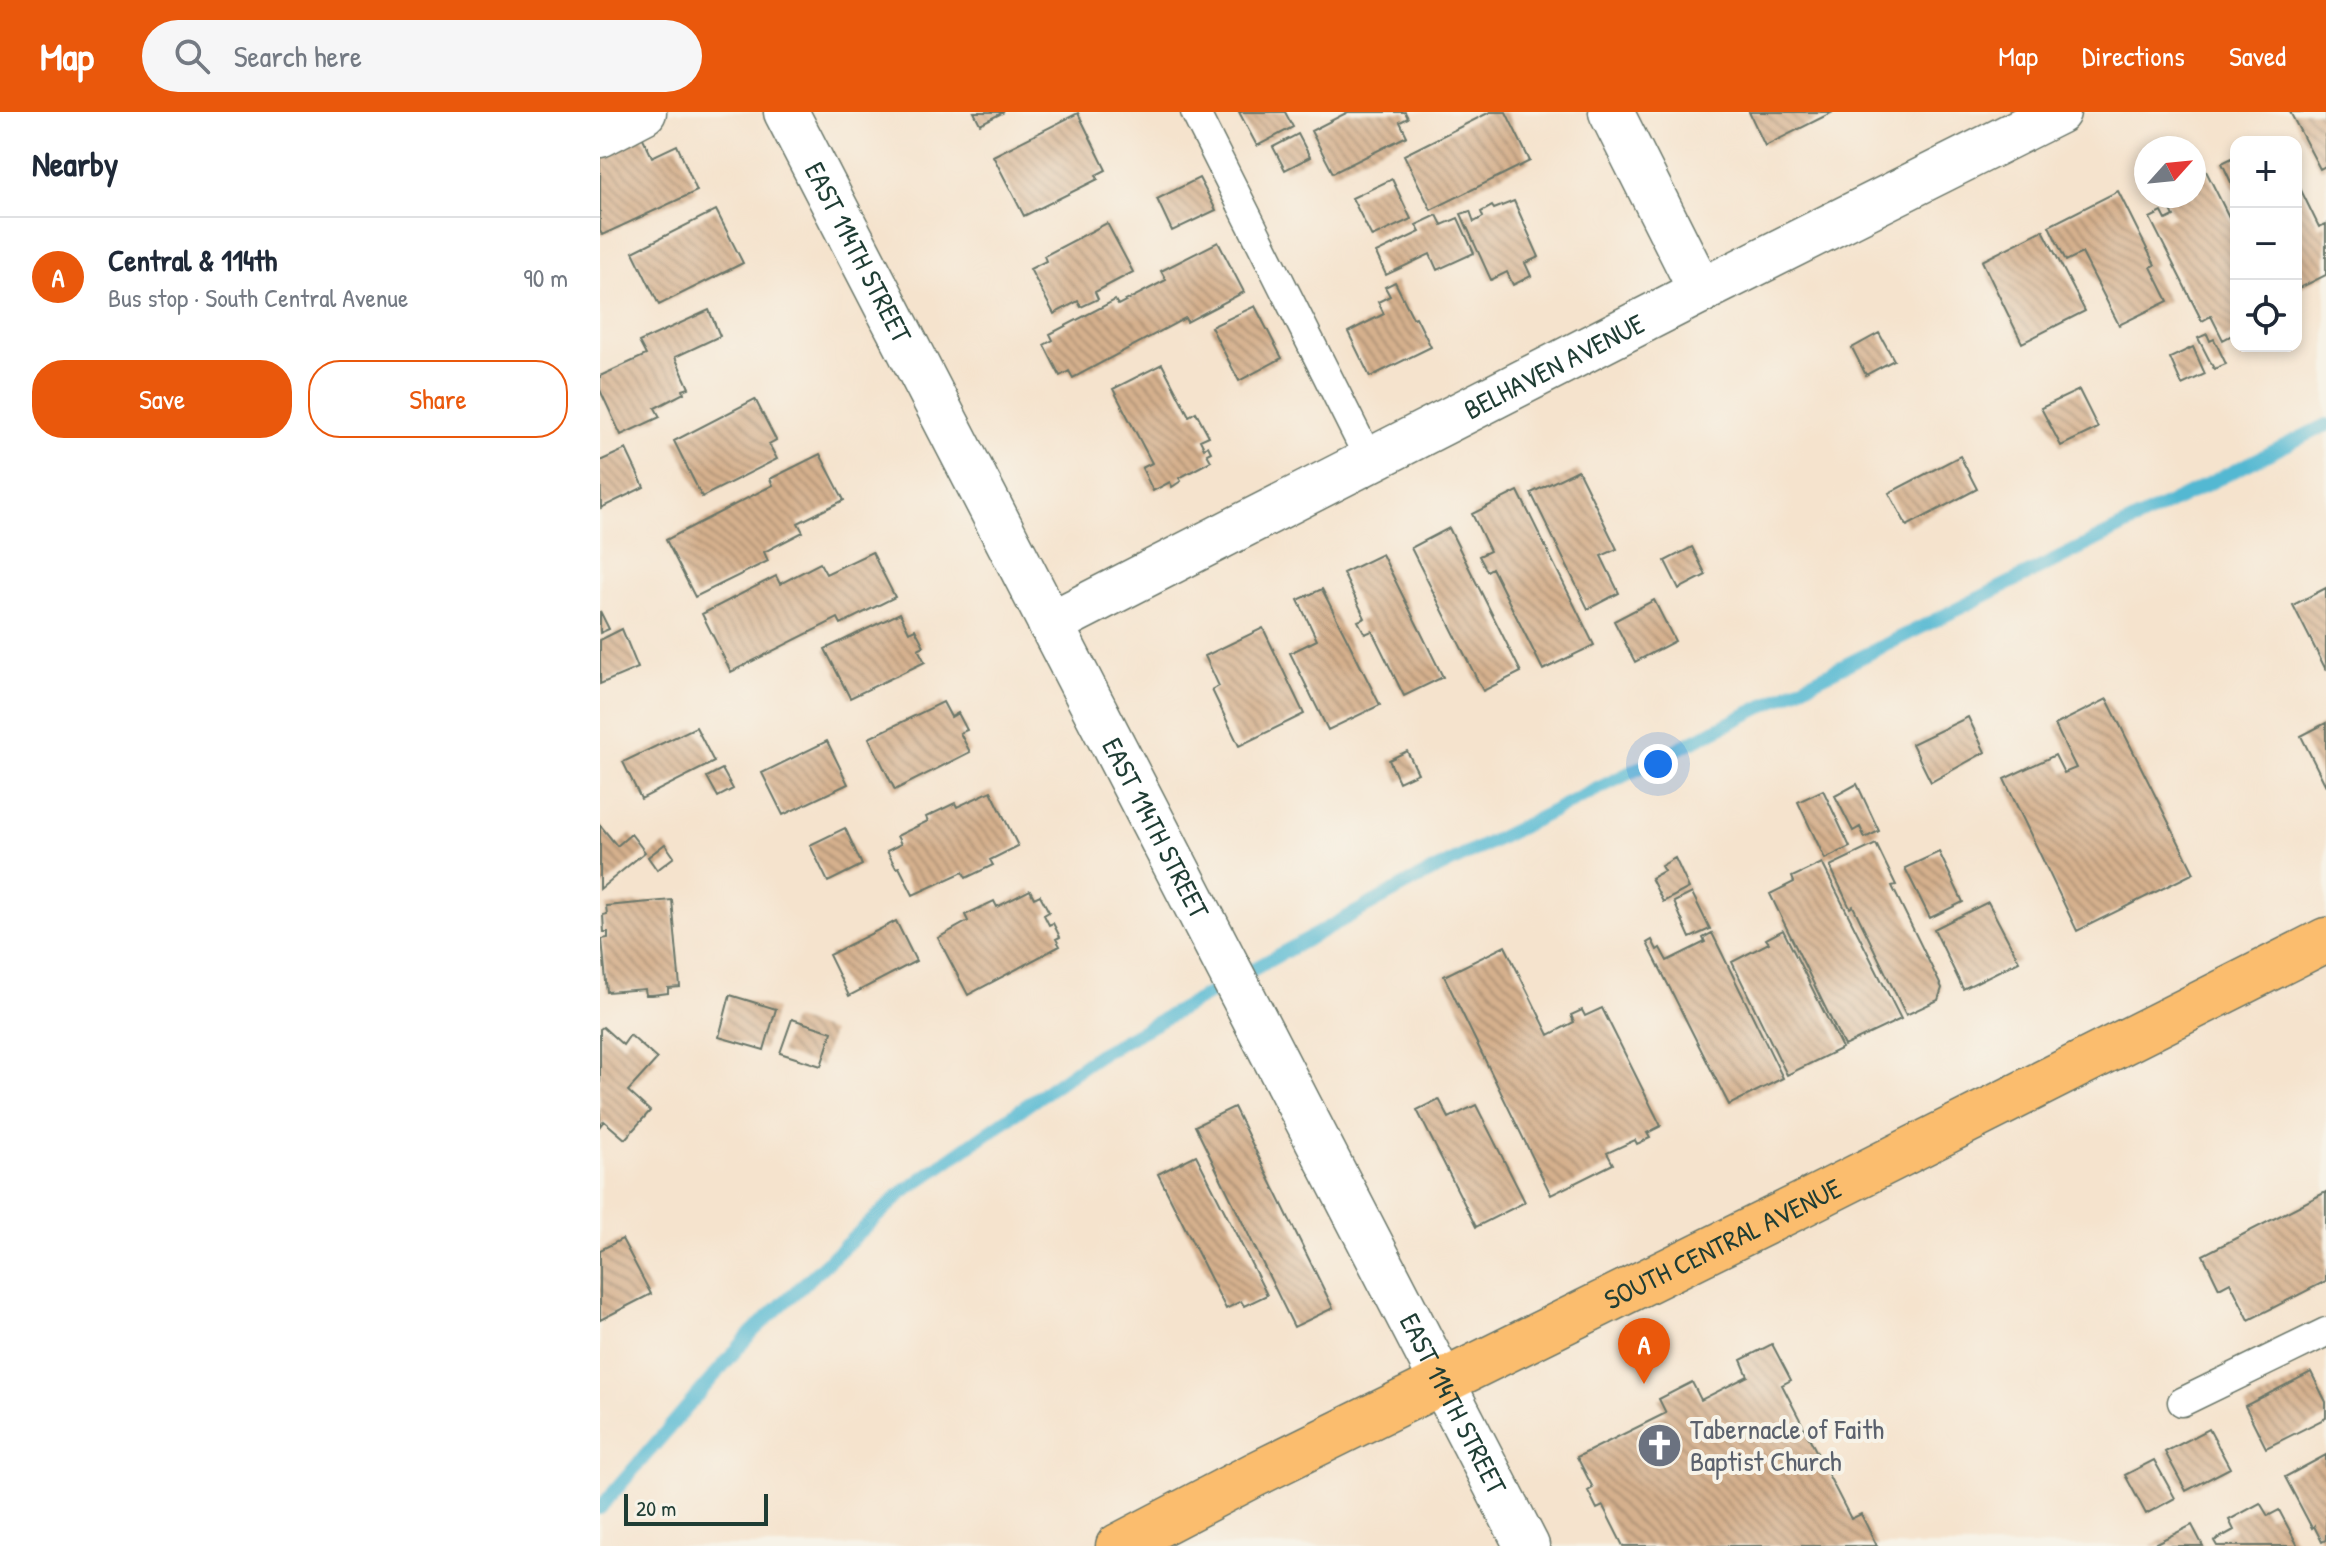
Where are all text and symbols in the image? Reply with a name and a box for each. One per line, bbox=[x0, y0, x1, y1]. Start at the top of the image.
search box bbox=[142, 20, 702, 92]
text: Map bbox=[40, 30, 94, 82]
icon: search bbox=[170, 34, 214, 78]
text: Search here bbox=[234, 36, 362, 76]
text: Map bbox=[1998, 37, 2038, 75]
text: Directions bbox=[2082, 37, 2185, 75]
text: Saved bbox=[2229, 37, 2286, 75]
north arrow bbox=[2134, 136, 2206, 208]
map controls bbox=[2230, 136, 2302, 352]
button: + bbox=[2230, 136, 2302, 208]
text: Nearby bbox=[32, 141, 118, 187]
street label: EAST 114TH STREET bbox=[796, 155, 921, 350]
button: − bbox=[2230, 208, 2302, 280]
text: Central & 114th bbox=[108, 240, 277, 280]
text: A bbox=[52, 260, 64, 295]
text: 90 m bbox=[523, 260, 568, 295]
text: Bus stop · South Central Avenue bbox=[108, 280, 408, 315]
button: locate bbox=[2230, 280, 2302, 352]
street label: BELHAVEN AVENUE bbox=[1457, 304, 1651, 428]
button: Save bbox=[32, 360, 292, 438]
button: Share bbox=[308, 360, 568, 438]
street label: EAST 114TH STREET bbox=[1094, 731, 1219, 926]
your location bbox=[1638, 744, 1678, 784]
street label: SOUTH CENTRAL AVENUE bbox=[1598, 1169, 1848, 1318]
street label: EAST 114TH STREET bbox=[1391, 1307, 1516, 1501]
pin: A bbox=[1618, 1318, 1670, 1384]
place label: Tabernacle of Faith Baptist Church bbox=[1690, 1410, 1884, 1480]
church icon: Tabernacle of Faith Baptist Church bbox=[1635, 1421, 1683, 1469]
scale bar bbox=[624, 1490, 768, 1526]
text: 20 m bbox=[636, 1493, 676, 1523]

